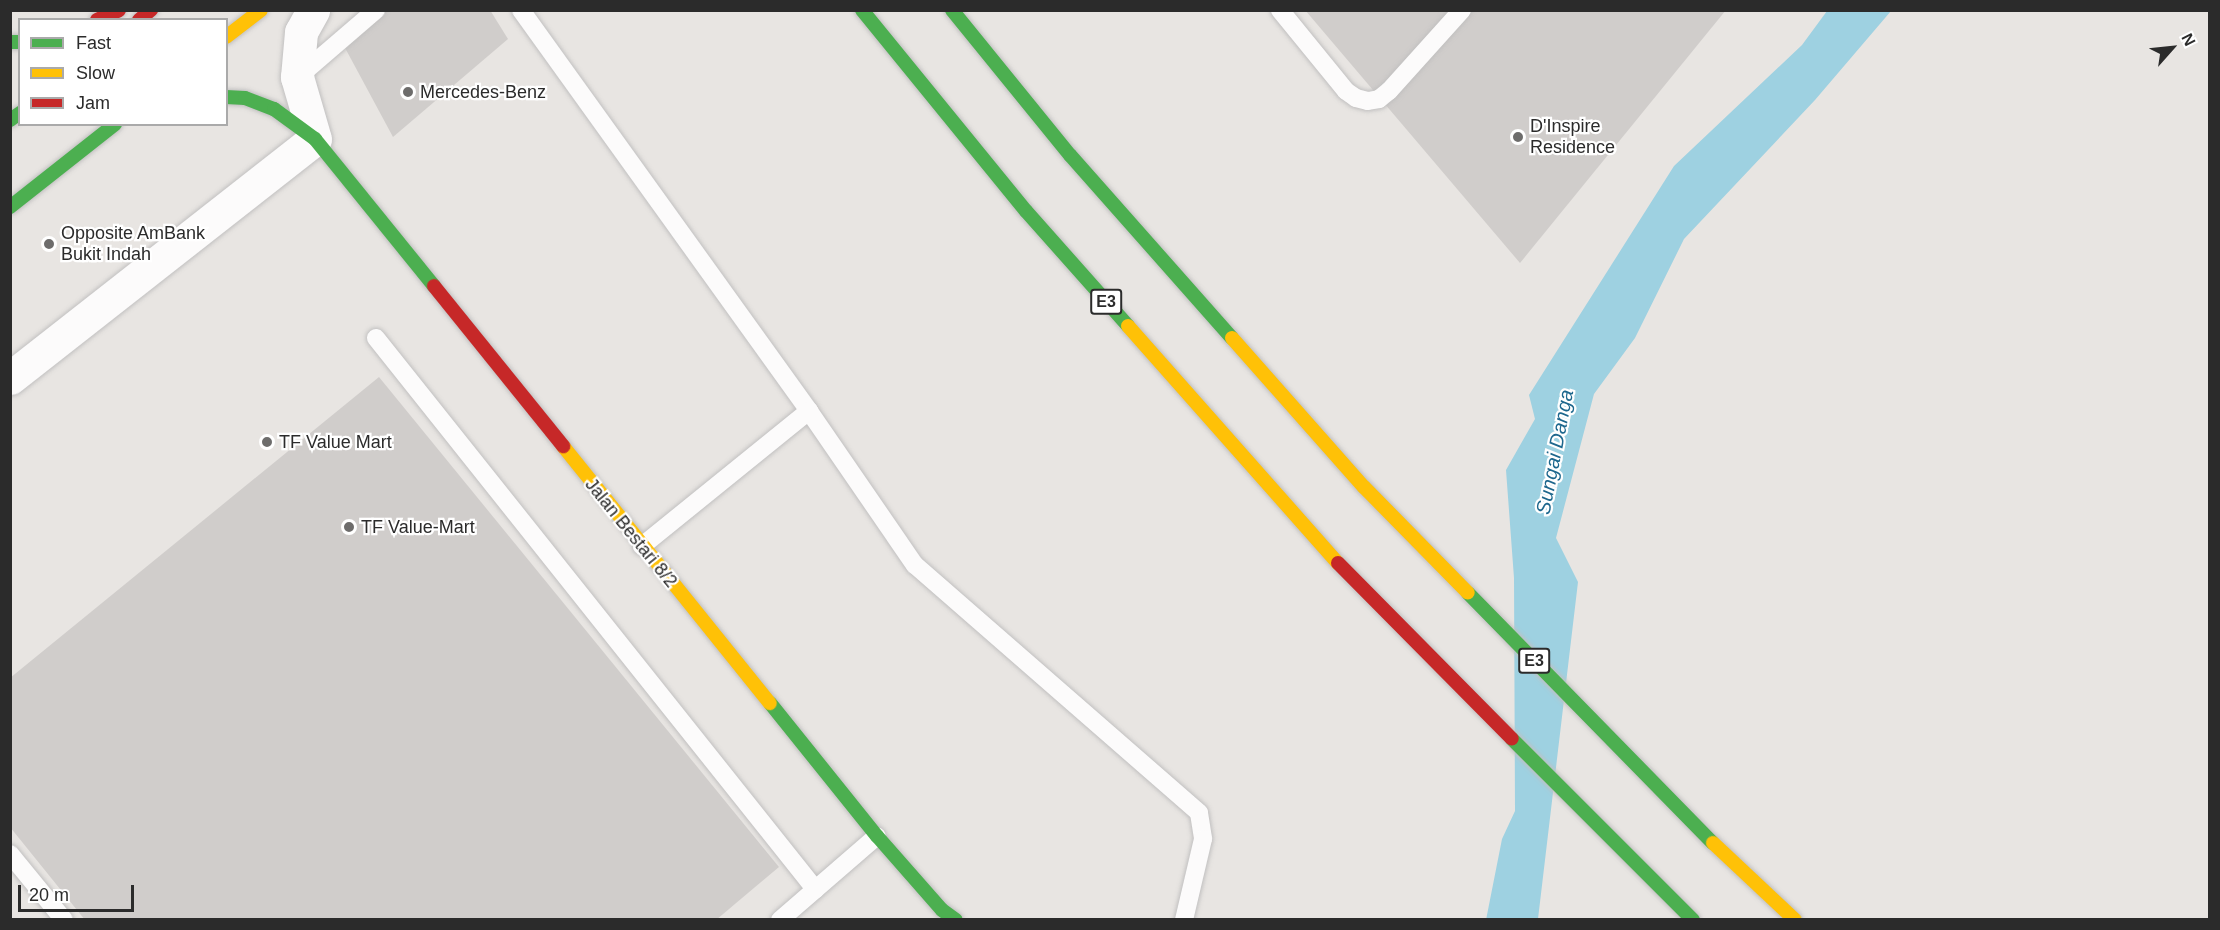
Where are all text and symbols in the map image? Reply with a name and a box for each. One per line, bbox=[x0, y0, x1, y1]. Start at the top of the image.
legend bbox=[18, 18, 228, 126]
north arrow bbox=[2142, 18, 2202, 78]
text: N bbox=[2178, 31, 2199, 49]
text: Fast bbox=[76, 33, 111, 53]
text: Slow bbox=[76, 63, 115, 83]
place label: Mercedes-Benz bbox=[420, 81, 546, 103]
marker: Mercedes-Benz bbox=[401, 85, 415, 99]
text: Jam bbox=[76, 93, 110, 113]
place label: D'Inspire Residence bbox=[1530, 116, 1615, 158]
marker: D'Inspire Residence bbox=[1511, 130, 1525, 144]
place label: Opposite AmBank Bukit Indah bbox=[61, 223, 206, 266]
marker: Opposite AmBank Bukit Indah bbox=[42, 237, 56, 251]
road number: E3 bbox=[1090, 289, 1122, 315]
water label: Sungai Danga bbox=[1531, 387, 1579, 517]
place label: TF Value Mart bbox=[279, 431, 392, 453]
marker: TF Value Mart bbox=[260, 435, 274, 449]
street label: Jalan Bestari 8/2 bbox=[580, 474, 682, 592]
place label: TF Value-Mart bbox=[361, 516, 475, 538]
marker: TF Value-Mart bbox=[342, 520, 356, 534]
road number: E3 bbox=[1518, 648, 1550, 674]
scale bar bbox=[21, 873, 136, 911]
text: 20 m bbox=[29, 885, 69, 905]

